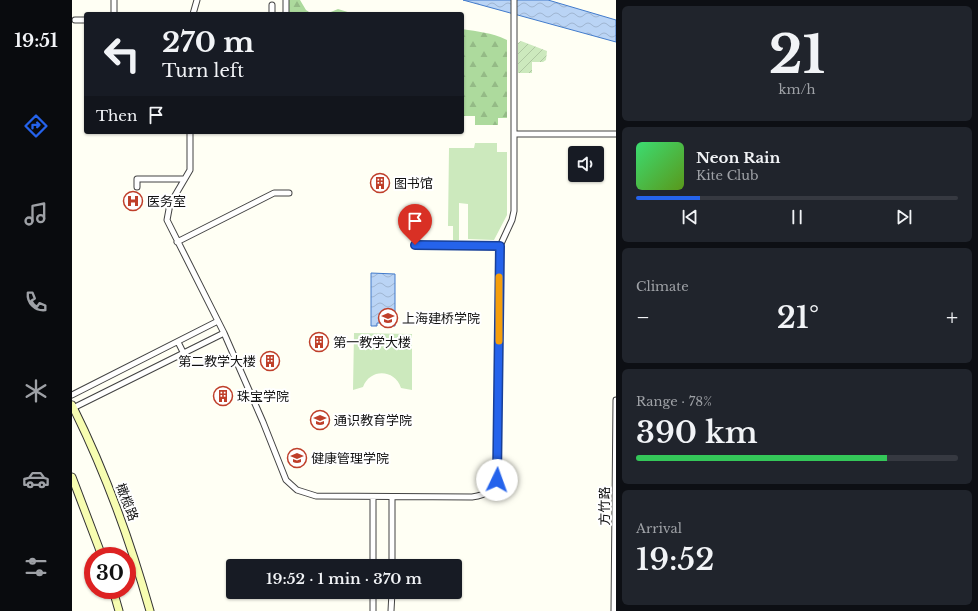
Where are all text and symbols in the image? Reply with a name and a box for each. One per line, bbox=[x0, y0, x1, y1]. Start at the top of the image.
text: 21 bbox=[769, 23, 825, 87]
text: 270 m bbox=[162, 25, 254, 60]
icon: left bbox=[96, 28, 148, 80]
text: 19:51 bbox=[14, 30, 58, 52]
text: Turn left bbox=[162, 60, 244, 82]
text: km/h bbox=[779, 81, 815, 98]
icon: arrive bbox=[145, 104, 167, 126]
text: Then bbox=[96, 106, 137, 125]
icon: directions bbox=[22, 112, 50, 140]
map controls bbox=[568, 146, 604, 182]
button: sound bbox=[568, 146, 604, 182]
text: Neon Rain bbox=[696, 148, 780, 167]
text: Kite Club bbox=[696, 167, 759, 184]
building icon: 图书馆 bbox=[369, 172, 391, 194]
place label: 图书馆 bbox=[394, 175, 433, 192]
hospital icon: 医务室 bbox=[122, 190, 144, 212]
place label: 医务室 bbox=[147, 193, 186, 210]
icon: music bbox=[22, 200, 50, 228]
pin bbox=[398, 204, 432, 245]
icon: previous bbox=[679, 206, 701, 228]
icon: pause bbox=[786, 206, 808, 228]
icon: next bbox=[893, 206, 915, 228]
icon: arrive bbox=[404, 210, 426, 232]
text: Climate bbox=[636, 278, 689, 295]
icon: phone bbox=[22, 288, 50, 316]
text: 21° bbox=[777, 299, 819, 336]
text: − bbox=[636, 304, 650, 331]
text: + bbox=[946, 304, 958, 331]
school or university icon: 上海建桥学院 bbox=[377, 307, 399, 329]
place label: 上海建桥学院 bbox=[402, 310, 480, 327]
building icon: 第一教学大楼 bbox=[308, 331, 330, 353]
place label: 第一教学大楼 bbox=[333, 334, 411, 351]
building icon: 第二教学大楼 bbox=[259, 350, 281, 372]
place label: 第二教学大楼 bbox=[178, 353, 256, 370]
icon: climate bbox=[22, 377, 50, 405]
building icon: 珠宝学院 bbox=[212, 385, 234, 407]
place label: 珠宝学院 bbox=[237, 388, 289, 405]
text: Range · 78% bbox=[636, 393, 712, 410]
school or university icon: 通识教育学院 bbox=[309, 409, 331, 431]
place label: 通识教育学院 bbox=[334, 412, 412, 429]
text: 390 km bbox=[636, 414, 758, 451]
school or university icon: 健康管理学院 bbox=[286, 447, 308, 469]
place label: 健康管理学院 bbox=[311, 450, 389, 467]
position arrow bbox=[476, 459, 518, 501]
icon: car bbox=[22, 465, 50, 493]
street label: 橄榄路 bbox=[112, 481, 142, 523]
street label: 方竹路 bbox=[596, 486, 613, 526]
text: Arrival bbox=[636, 520, 682, 537]
text: 19:52 bbox=[636, 541, 714, 578]
speed limit sign: 30 bbox=[84, 547, 136, 599]
icon: filters bbox=[22, 553, 50, 581]
text: 19:52 · 1 min · 370 m bbox=[266, 569, 422, 588]

